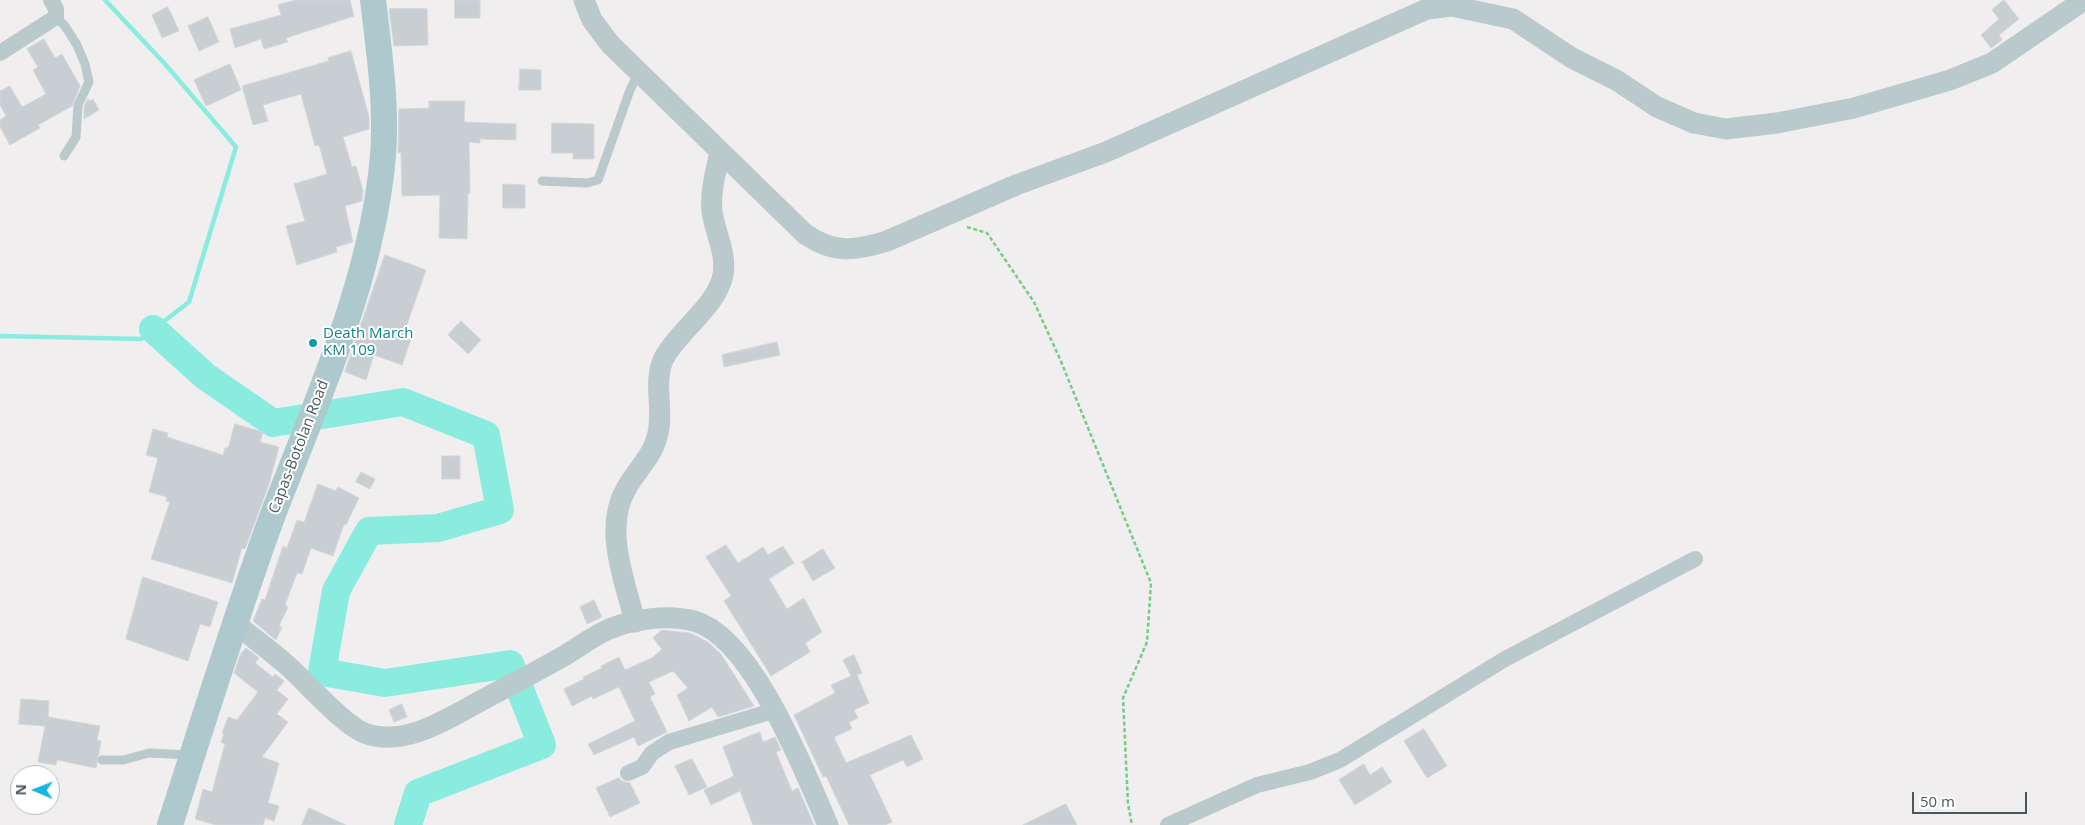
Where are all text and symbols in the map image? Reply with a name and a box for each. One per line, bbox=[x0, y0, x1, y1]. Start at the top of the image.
place label: Death March KM 109 bbox=[323, 325, 413, 360]
marker: Death March KM 109 bbox=[307, 337, 319, 349]
street label: Capas-Botolan Road bbox=[265, 378, 333, 516]
north arrow bbox=[10, 765, 60, 815]
scale bar bbox=[1915, 782, 2030, 814]
text: N bbox=[11, 784, 30, 796]
text: 50 m bbox=[1920, 791, 1955, 811]

